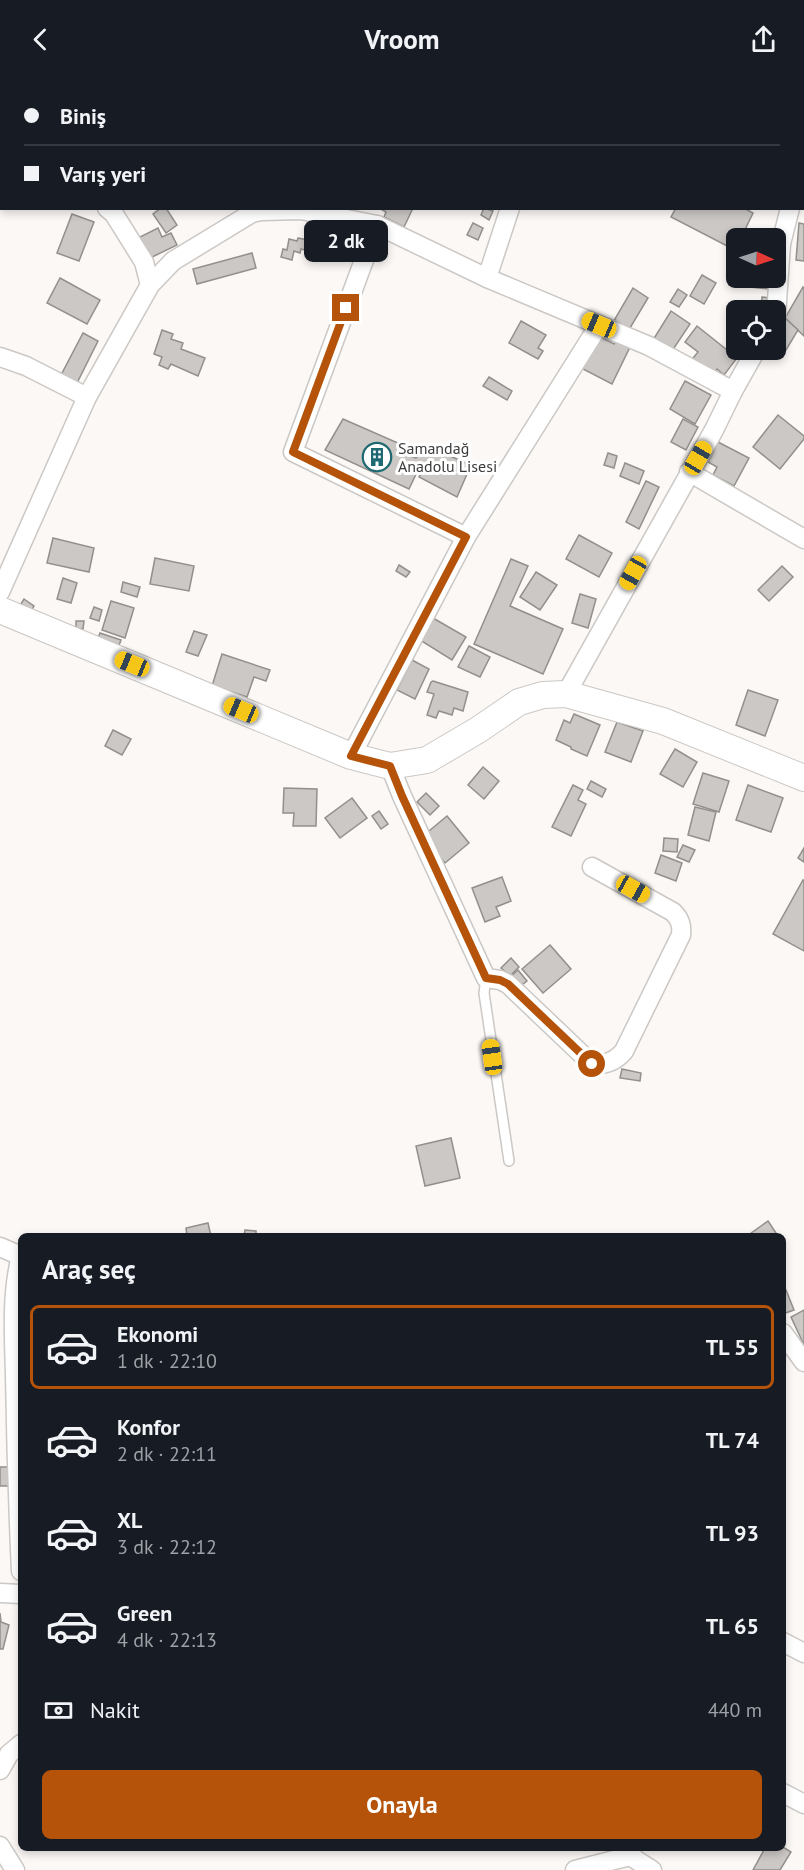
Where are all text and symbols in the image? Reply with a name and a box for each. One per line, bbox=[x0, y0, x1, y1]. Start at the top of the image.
text: Vroom bbox=[365, 22, 439, 56]
icon: back bbox=[24, 23, 57, 56]
icon: share bbox=[747, 23, 780, 56]
text: Biniş bbox=[60, 102, 106, 130]
text: Varış yeri bbox=[60, 160, 146, 188]
callout: 2 dk bbox=[304, 221, 388, 263]
text: 2 dk bbox=[328, 228, 365, 254]
north arrow bbox=[726, 228, 786, 288]
map controls bbox=[726, 228, 786, 360]
route end bbox=[332, 294, 359, 321]
button: locate bbox=[726, 300, 786, 360]
car bbox=[579, 310, 619, 340]
place label: Samandağ Anadolu Lisesi bbox=[398, 438, 497, 476]
car bbox=[681, 438, 715, 478]
building icon: Samandağ Anadolu Lisesi bbox=[361, 441, 393, 473]
car bbox=[616, 553, 650, 593]
car bbox=[112, 649, 152, 679]
car bbox=[221, 695, 261, 725]
car bbox=[613, 872, 653, 906]
car bbox=[481, 1038, 503, 1076]
route start bbox=[578, 1050, 605, 1077]
text: Araç seç bbox=[42, 1252, 136, 1286]
icon: car bbox=[45, 1320, 99, 1374]
text: Ekonomi bbox=[117, 1320, 198, 1348]
text: TL 55 bbox=[706, 1333, 759, 1361]
text: 1 dk · 22:10 bbox=[117, 1348, 217, 1374]
icon: car bbox=[45, 1413, 99, 1467]
text: Konfor bbox=[117, 1413, 180, 1441]
text: TL 74 bbox=[706, 1426, 759, 1454]
text: 2 dk · 22:11 bbox=[117, 1441, 217, 1467]
icon: car bbox=[45, 1506, 99, 1560]
text: XL bbox=[117, 1506, 142, 1534]
text: TL 93 bbox=[706, 1519, 759, 1547]
text: 3 dk · 22:12 bbox=[117, 1534, 217, 1560]
icon: car bbox=[45, 1599, 99, 1653]
text: Green bbox=[117, 1599, 172, 1627]
text: TL 65 bbox=[706, 1612, 759, 1640]
text: 4 dk · 22:13 bbox=[117, 1627, 217, 1653]
icon: cash bbox=[42, 1694, 75, 1727]
text: Nakit bbox=[90, 1696, 140, 1724]
text: 440 m bbox=[708, 1697, 762, 1723]
button: Onayla bbox=[42, 1770, 762, 1839]

